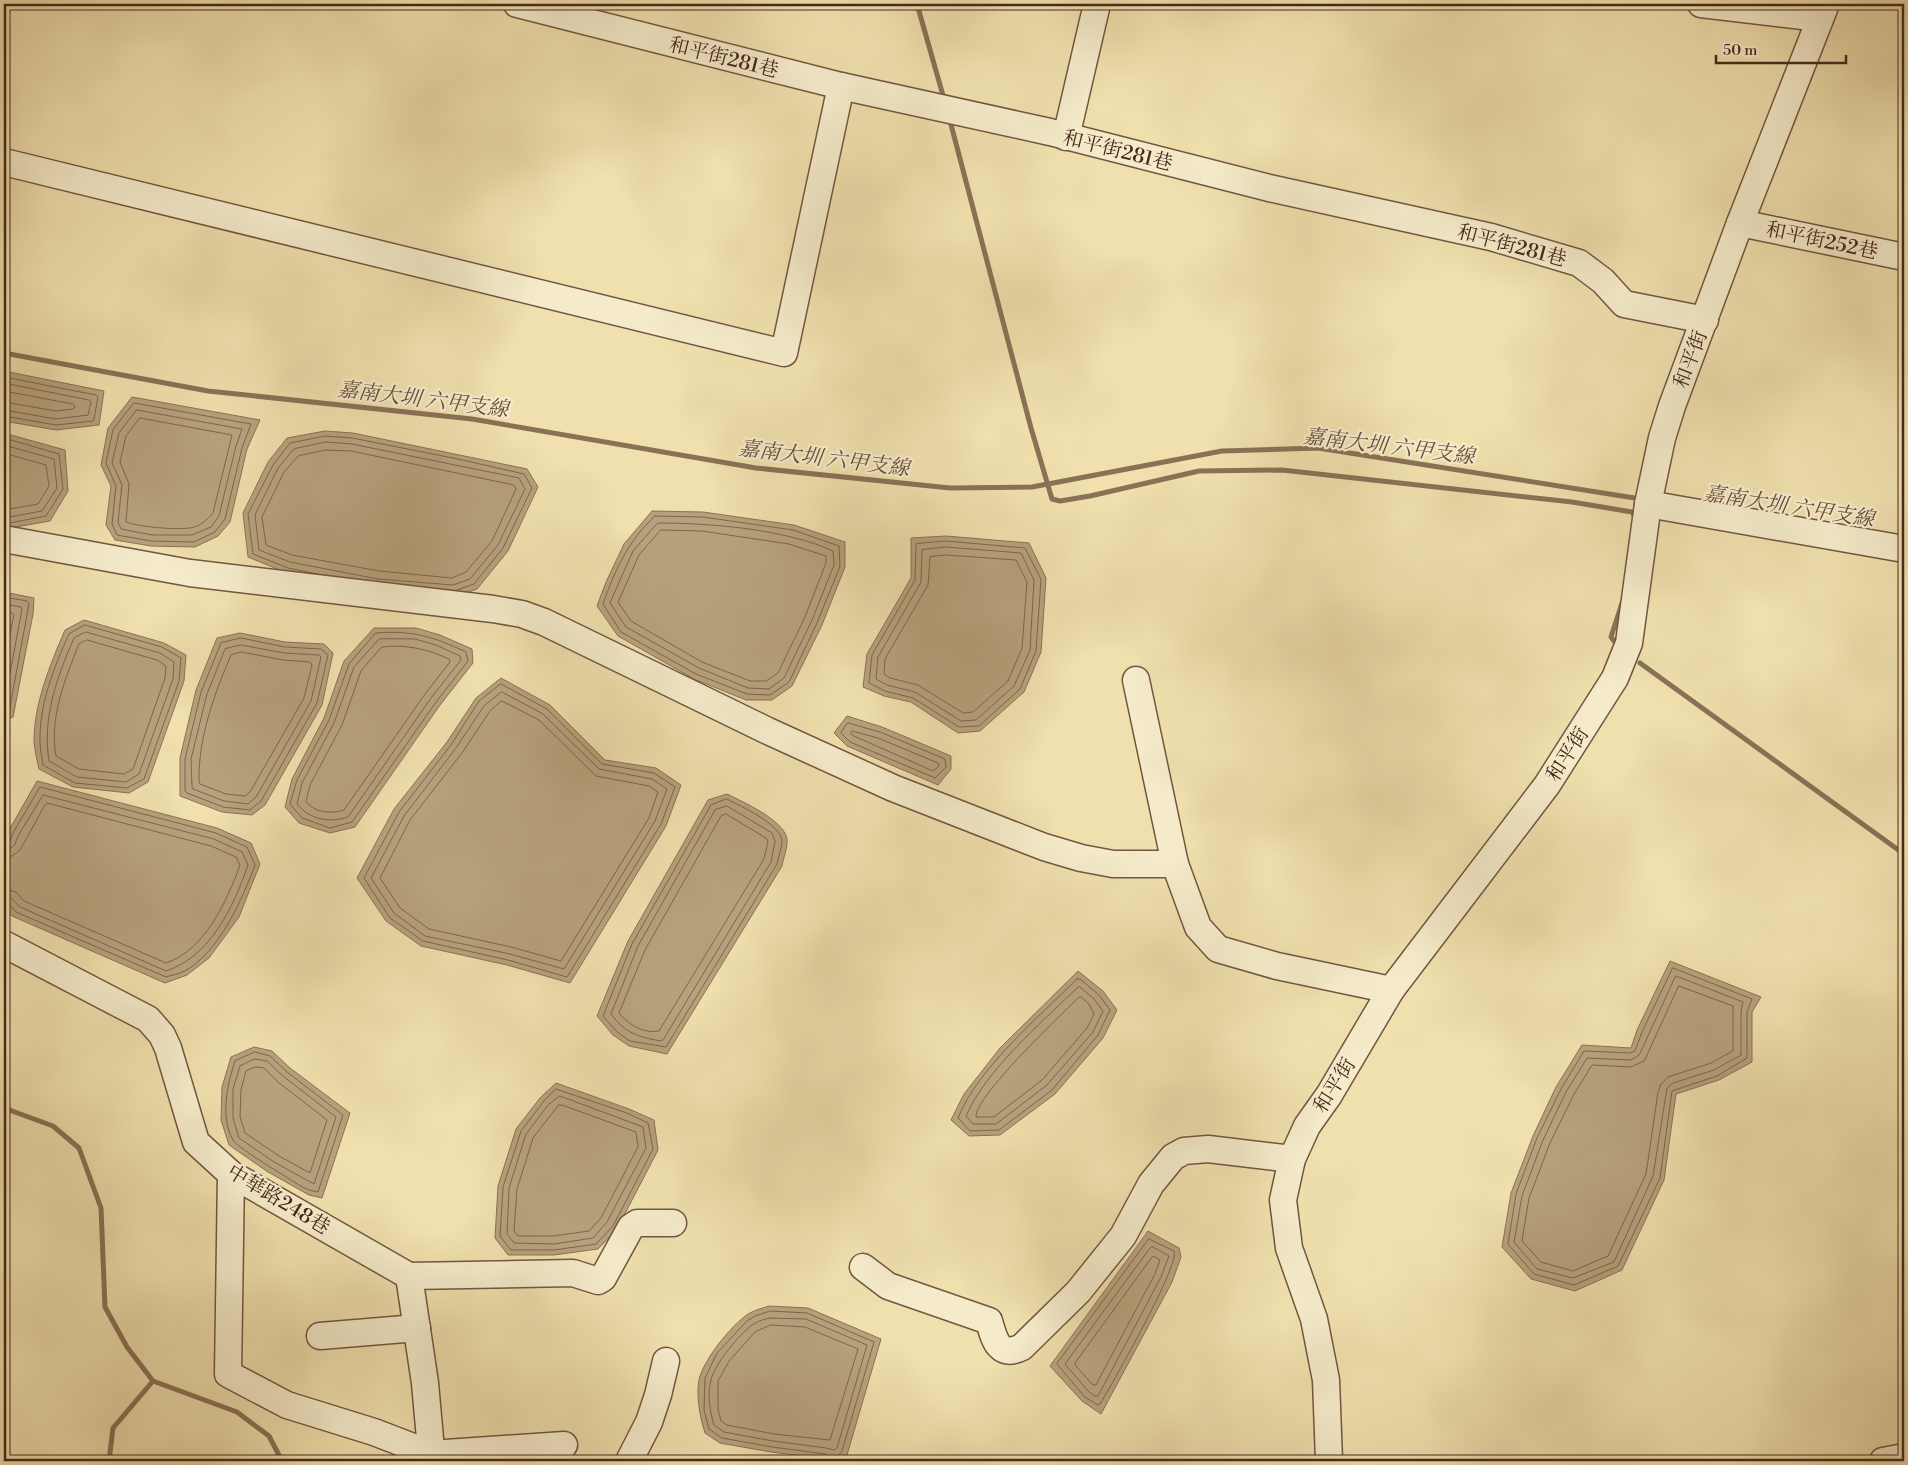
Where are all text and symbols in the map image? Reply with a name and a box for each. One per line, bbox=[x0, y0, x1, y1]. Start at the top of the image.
scale bar bbox=[1716, 32, 1846, 64]
street label: 和平街281巷 bbox=[666, 33, 781, 84]
text: 50 m bbox=[1723, 41, 1757, 60]
street label: 和平街281巷 bbox=[1060, 126, 1175, 177]
street label: 和平街252巷 bbox=[1763, 217, 1880, 266]
street label: 和平街281巷 bbox=[1454, 220, 1569, 273]
street label: 和平街 bbox=[1669, 327, 1714, 392]
water label: 嘉南大圳 六甲支線 bbox=[336, 377, 512, 424]
water label: 嘉南大圳 六甲支線 bbox=[1302, 424, 1478, 471]
water label: 嘉南大圳 六甲支線 bbox=[737, 436, 913, 483]
water label: 嘉南大圳 六甲支線 bbox=[1702, 481, 1878, 534]
street label: 和平街 bbox=[1541, 723, 1595, 787]
street label: 和平街 bbox=[1309, 1054, 1362, 1118]
street label: 中華路248巷 bbox=[222, 1160, 334, 1241]

